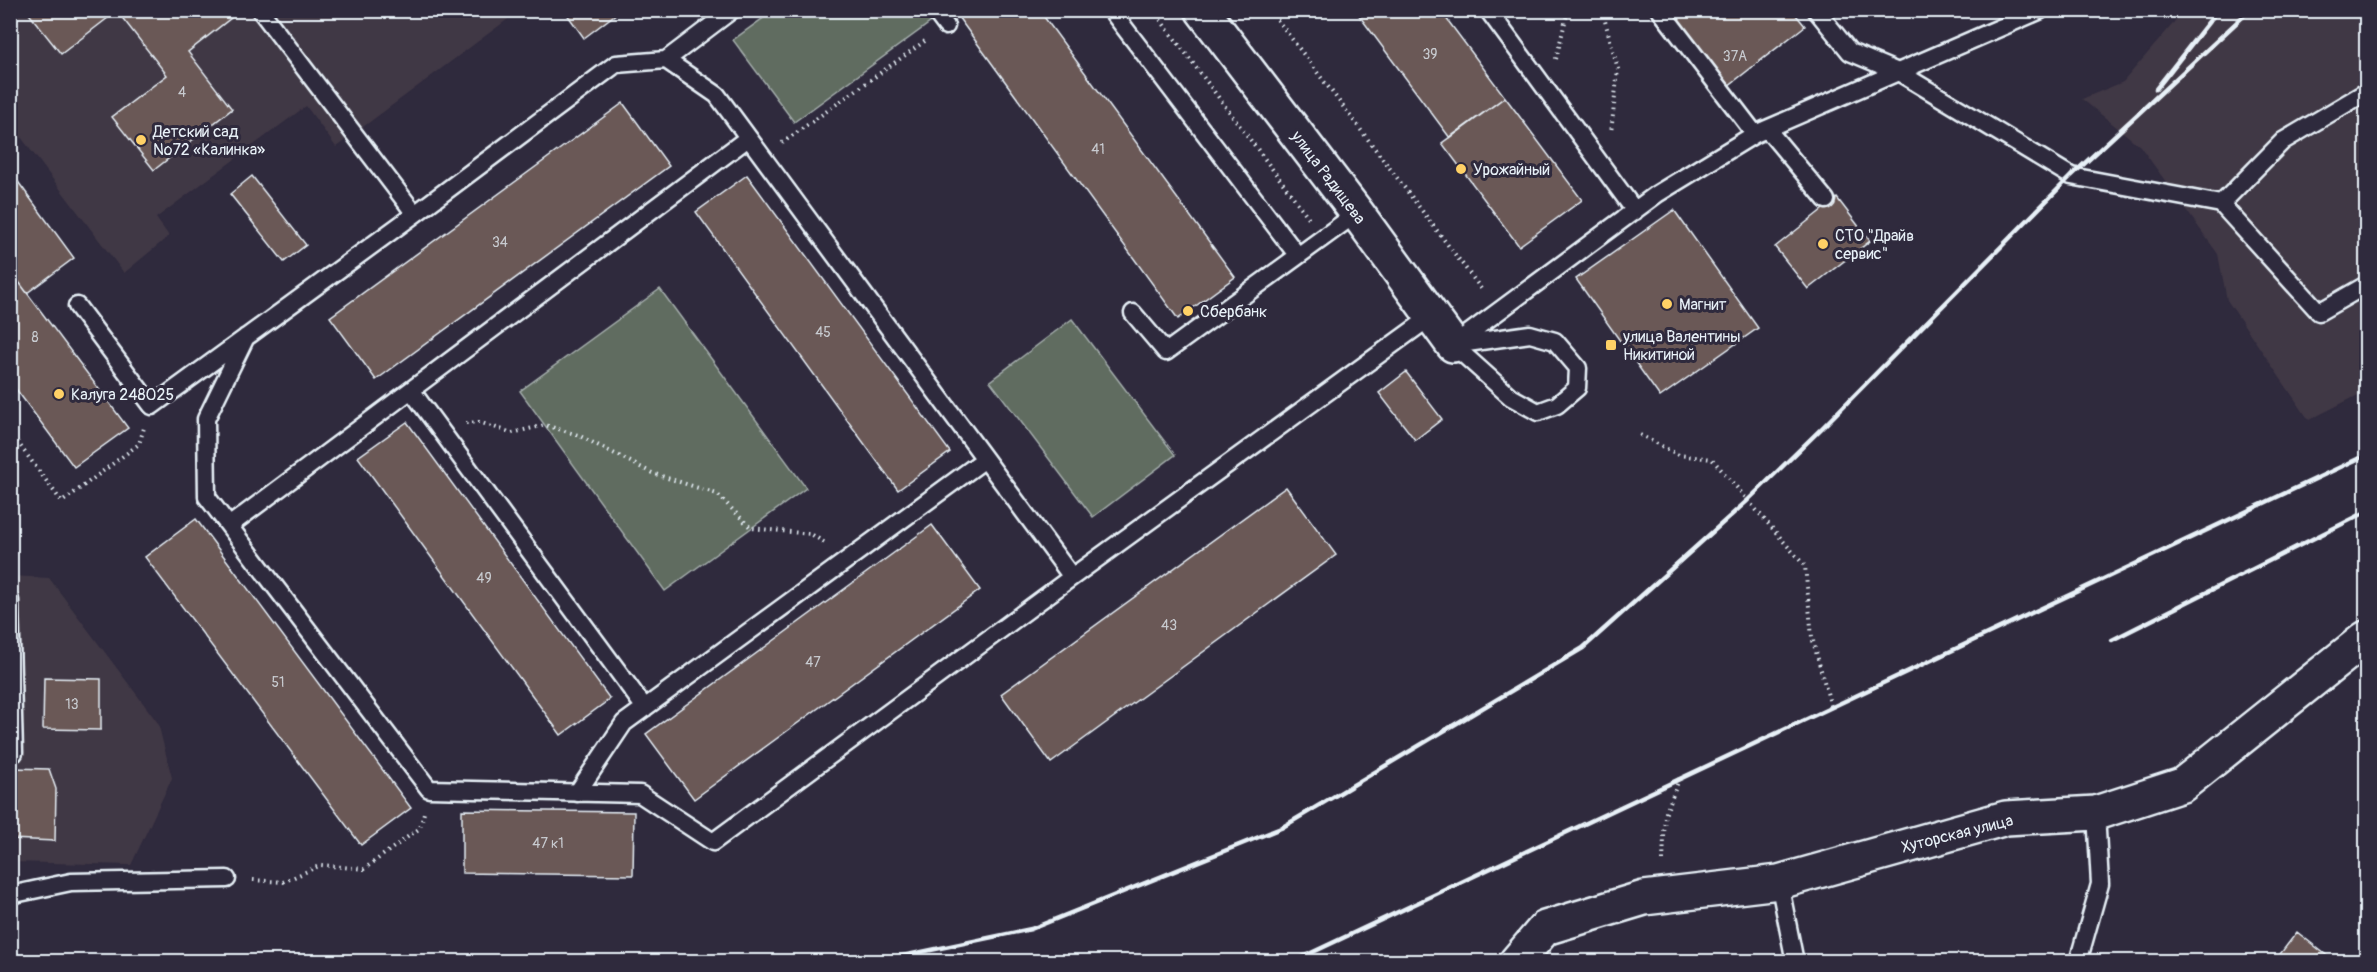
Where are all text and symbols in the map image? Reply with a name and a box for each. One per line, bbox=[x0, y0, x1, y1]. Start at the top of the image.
house number: 39 bbox=[1422, 46, 1438, 63]
house number: 37А bbox=[1723, 48, 1747, 65]
house number: 4 bbox=[178, 84, 186, 101]
place label: Детский сад №72 «Калинка» bbox=[152, 122, 265, 160]
street label: улица Радищева bbox=[1286, 126, 1370, 228]
marker: Детский сад №72 «Калинка» bbox=[134, 133, 148, 147]
house number: 41 bbox=[1091, 141, 1105, 158]
place label: Урожайный bbox=[1473, 160, 1550, 180]
marker: Урожайный bbox=[1454, 162, 1468, 176]
place label: СТО "Драйв сервис" bbox=[1835, 226, 1914, 264]
house number: 34 bbox=[492, 234, 508, 251]
marker: СТО "Драйв сервис" bbox=[1816, 237, 1830, 251]
place label: Магнит bbox=[1679, 295, 1727, 315]
marker: Магнит bbox=[1660, 297, 1674, 311]
place label: Сбербанк bbox=[1200, 302, 1267, 322]
marker: Сбербанк bbox=[1181, 304, 1195, 318]
house number: 45 bbox=[815, 324, 831, 341]
place label: улица Валентины Никитиной bbox=[1622, 327, 1741, 365]
house number: 8 bbox=[31, 329, 39, 346]
marker: улица Валентины Никитиной bbox=[1604, 338, 1618, 352]
place label: Калуга 248025 bbox=[71, 385, 174, 405]
marker: Калуга 248025 bbox=[52, 387, 66, 401]
house number: 49 bbox=[476, 570, 492, 587]
house number: 43 bbox=[1161, 617, 1177, 634]
house number: 47 bbox=[805, 654, 821, 671]
house number: 51 bbox=[271, 674, 285, 691]
house number: 13 bbox=[65, 696, 79, 713]
street label: Хуторская улица bbox=[1899, 810, 2015, 857]
house number: 47 к1 bbox=[532, 835, 564, 852]

